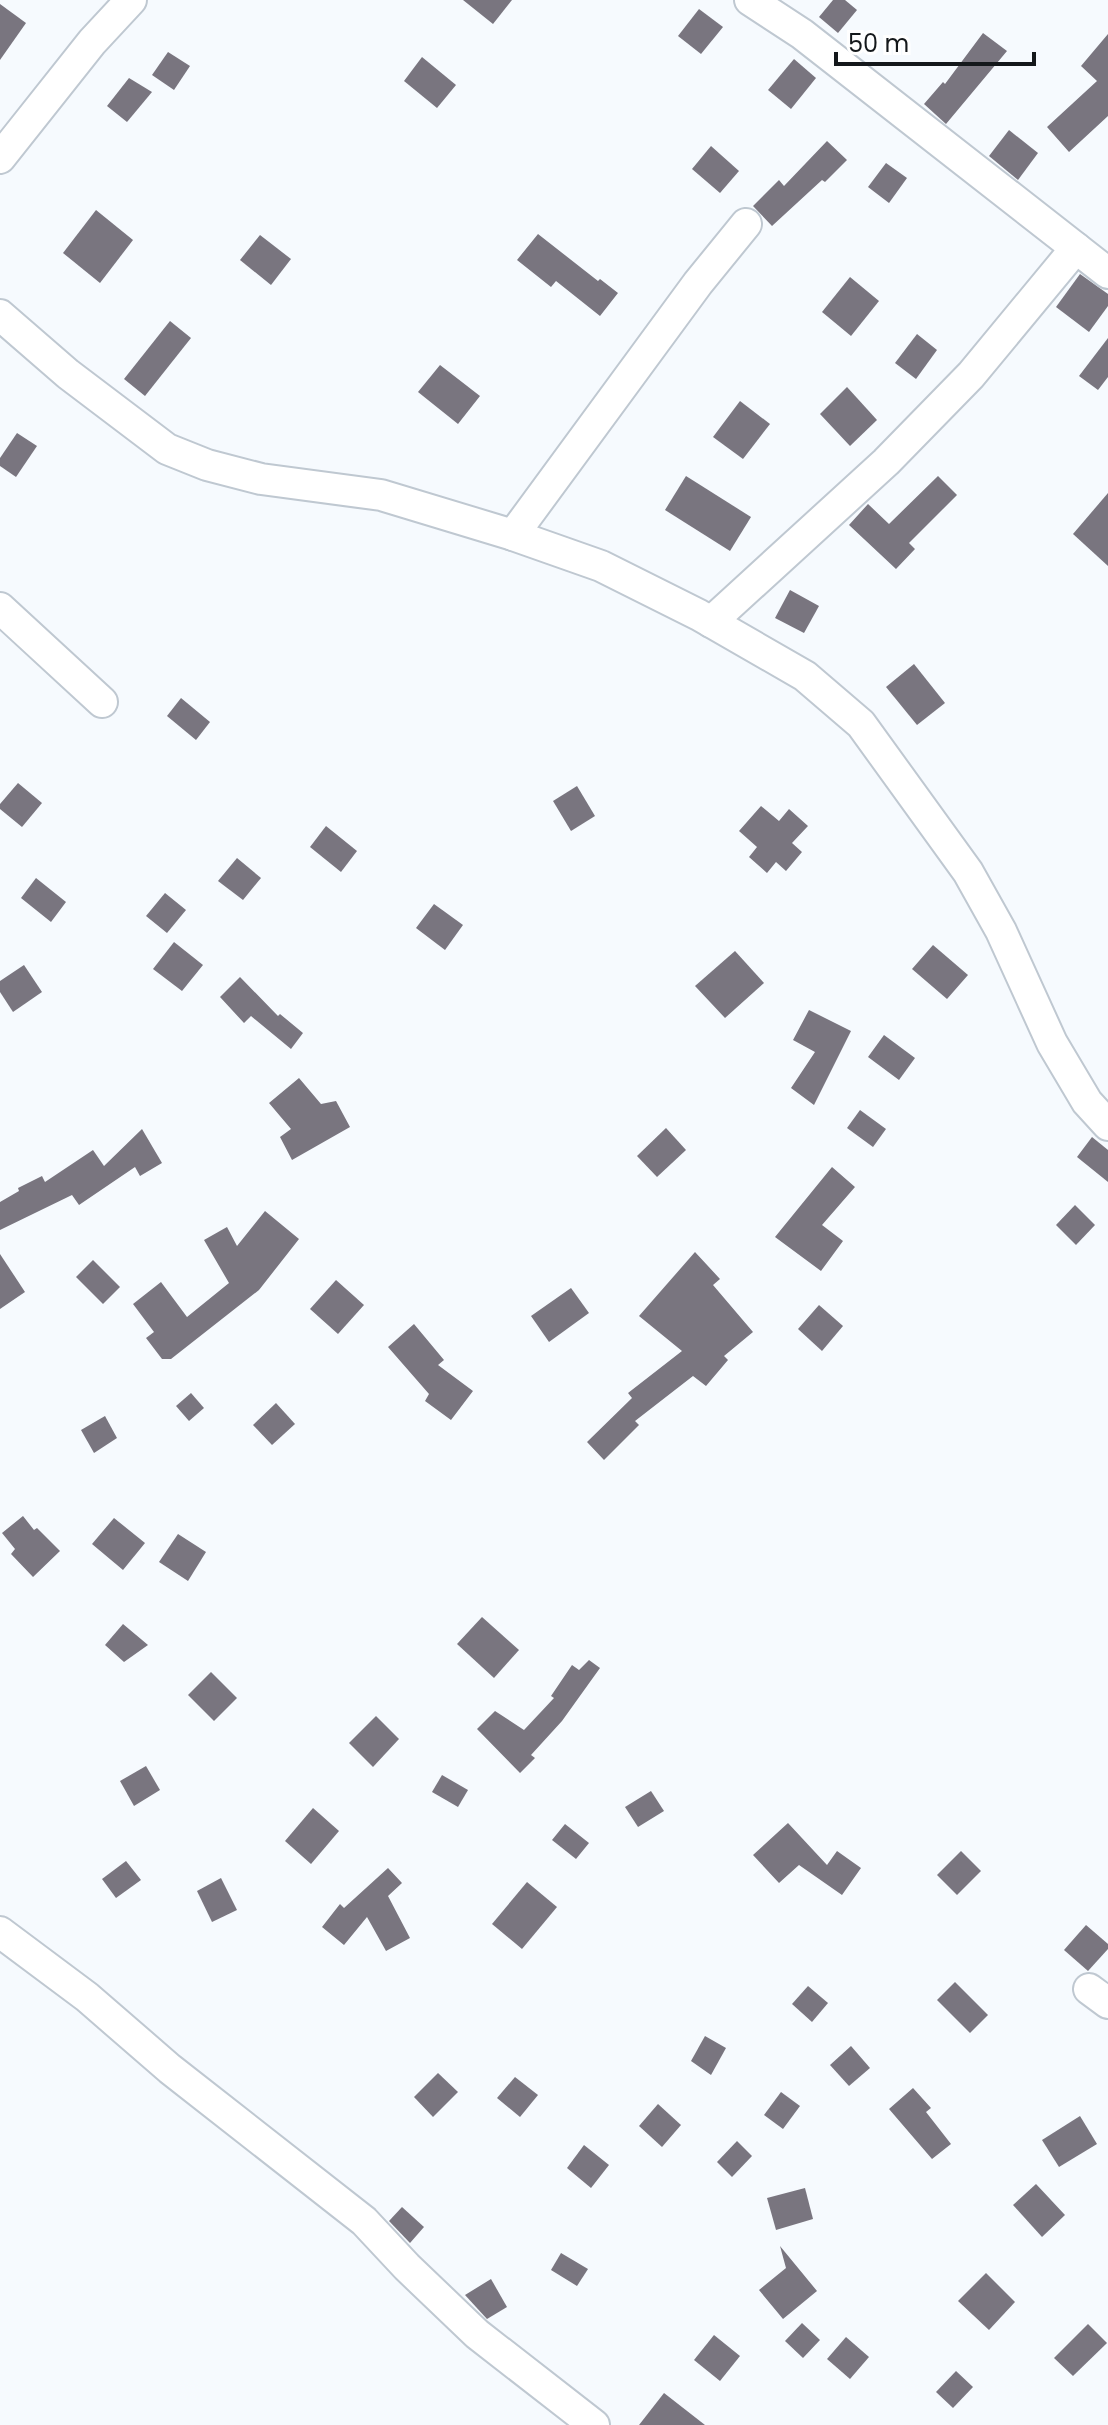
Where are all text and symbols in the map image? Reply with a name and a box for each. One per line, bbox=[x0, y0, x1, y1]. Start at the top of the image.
scale bar bbox=[836, 16, 1034, 66]
text: 50 m bbox=[848, 27, 909, 60]

